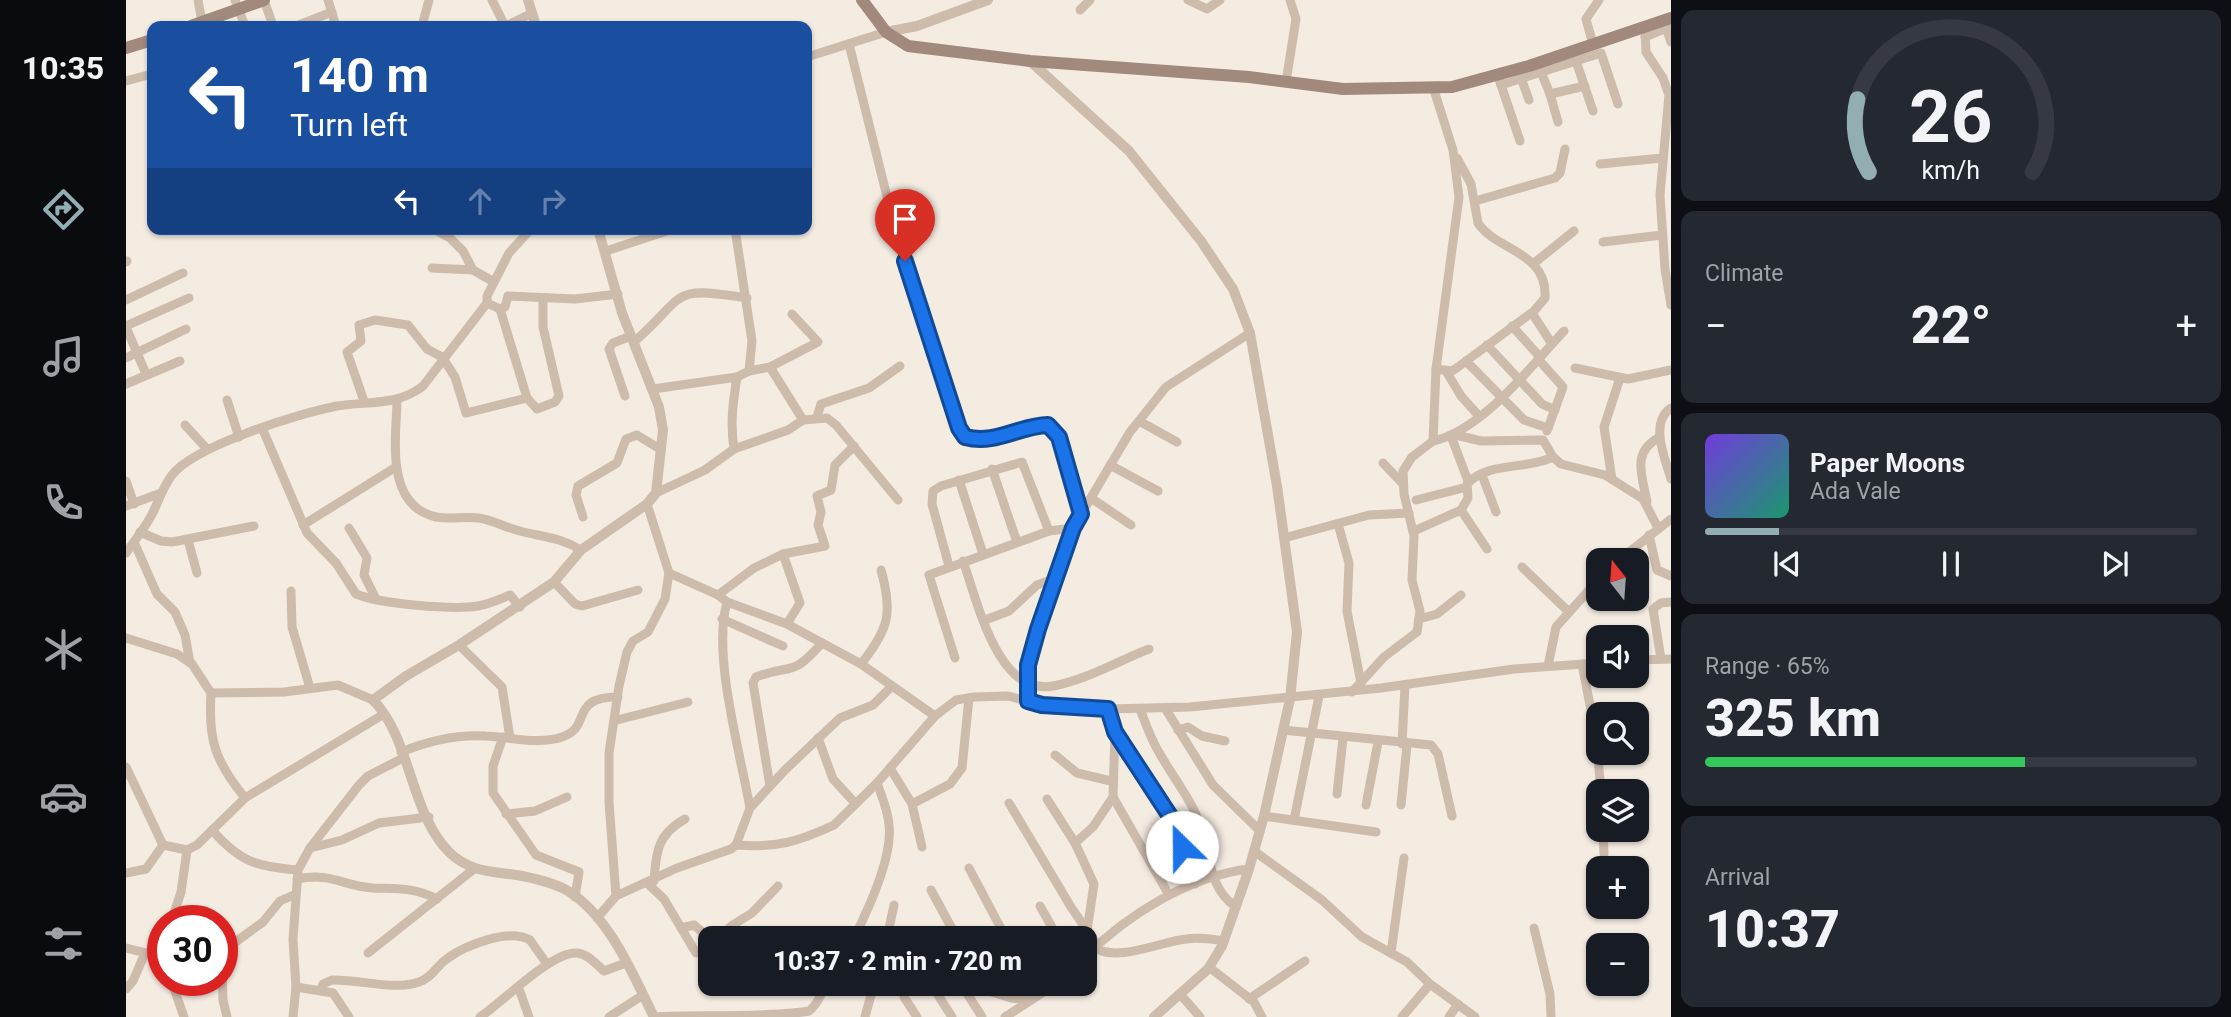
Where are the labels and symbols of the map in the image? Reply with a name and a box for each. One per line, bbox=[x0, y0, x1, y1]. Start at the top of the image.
pin bbox=[875, 189, 935, 261]
north arrow bbox=[1586, 548, 1648, 611]
position arrow bbox=[1145, 810, 1219, 884]
speed limit sign: 30 bbox=[147, 905, 238, 996]

